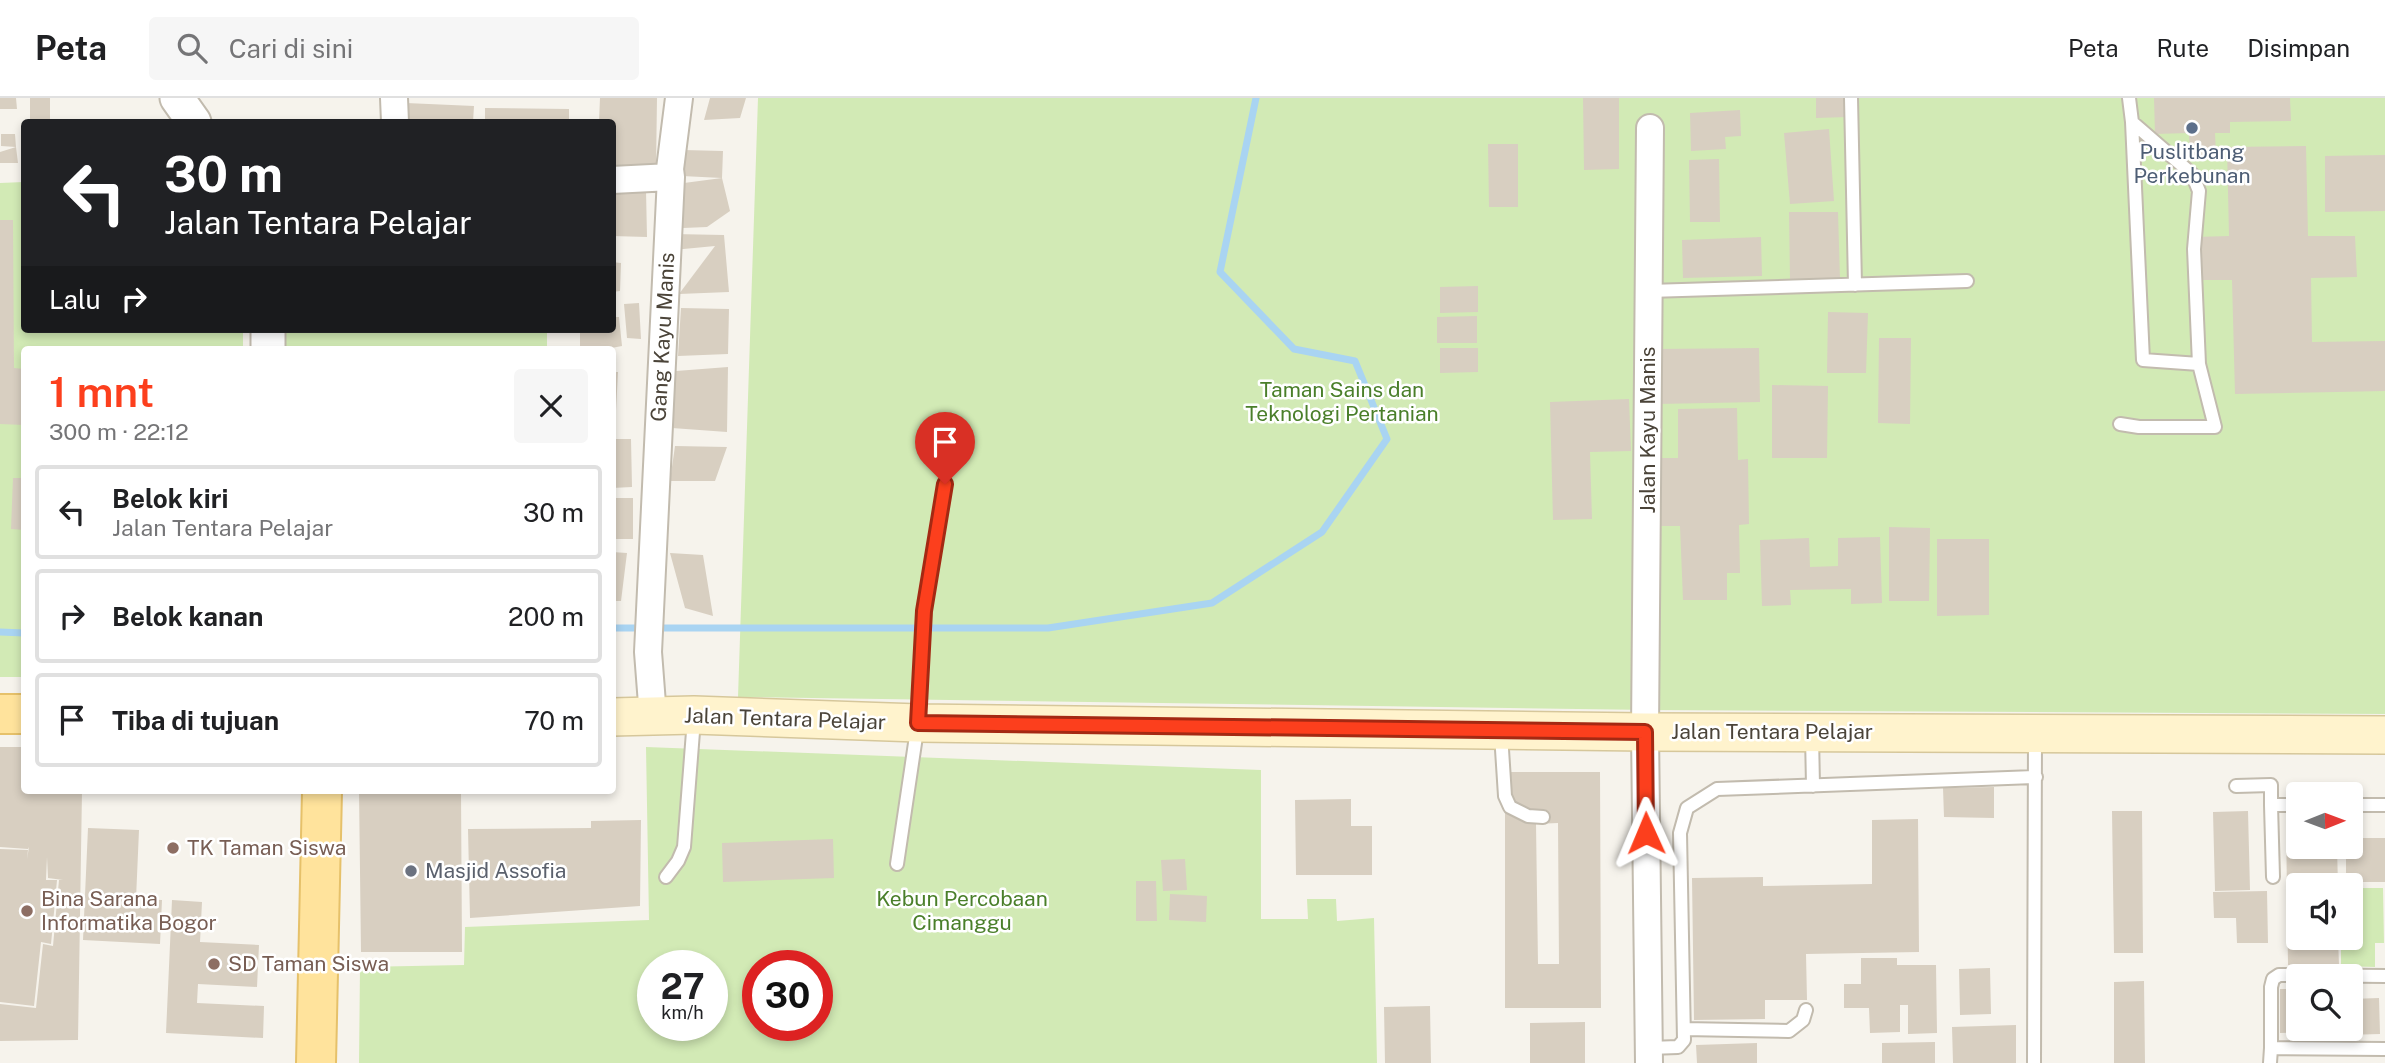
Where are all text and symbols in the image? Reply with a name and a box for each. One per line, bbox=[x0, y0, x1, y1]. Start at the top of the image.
search box bbox=[149, 17, 639, 80]
text: Peta bbox=[35, 29, 107, 67]
icon: search bbox=[173, 29, 211, 67]
text: Cari di sini bbox=[229, 33, 353, 64]
text: Peta bbox=[2068, 34, 2119, 62]
text: Rute bbox=[2157, 34, 2209, 62]
text: Disimpan bbox=[2247, 34, 2350, 62]
marker: Puslitbang Perkebunan bbox=[2184, 120, 2200, 136]
place label: Puslitbang Perkebunan bbox=[2133, 139, 2251, 188]
text: 30 m bbox=[164, 145, 283, 203]
icon: left bbox=[49, 147, 140, 238]
text: Jalan Tentara Pelajar bbox=[164, 204, 472, 241]
street label: Gang Kayu Manis bbox=[646, 252, 679, 422]
icon: right bbox=[115, 280, 153, 318]
text: Lalu bbox=[49, 284, 101, 315]
street label: Jalan Kayu Manis bbox=[1635, 347, 1660, 513]
text: 1 mnt bbox=[49, 367, 154, 416]
button: close bbox=[514, 369, 588, 443]
park label: Taman Sains dan Teknologi Pertanian bbox=[1245, 377, 1439, 426]
pin bbox=[915, 412, 975, 484]
text: 300 m · 22:12 bbox=[49, 418, 189, 445]
icon: arrive bbox=[926, 423, 964, 461]
text: Belok kiri bbox=[112, 483, 228, 514]
icon: left bbox=[53, 493, 91, 531]
text: 30 m bbox=[523, 497, 584, 528]
text: Jalan Tentara Pelajar bbox=[112, 514, 333, 541]
icon: right bbox=[53, 597, 91, 635]
text: Belok kanan bbox=[112, 601, 263, 632]
text: 200 m bbox=[508, 601, 584, 632]
icon: arrive bbox=[53, 701, 91, 739]
street label: Jalan Tentara Pelajar bbox=[684, 702, 886, 735]
text: Tiba di tujuan bbox=[112, 705, 279, 736]
text: 70 m bbox=[524, 705, 584, 736]
street label: Jalan Tentara Pelajar bbox=[1671, 719, 1873, 744]
north arrow bbox=[2286, 782, 2362, 859]
map controls bbox=[2286, 782, 2363, 1041]
position arrow bbox=[1609, 796, 1683, 870]
place label: TK Taman Siswa bbox=[187, 835, 346, 860]
marker: TK Taman Siswa bbox=[165, 840, 181, 856]
place label: Masjid Assofia bbox=[425, 858, 566, 883]
marker: Masjid Assofia bbox=[403, 863, 419, 879]
button: sound bbox=[2286, 873, 2363, 950]
place label: Bina Sarana Informatika Bogor bbox=[41, 886, 217, 935]
park label: Kebun Percobaan Cimanggu bbox=[876, 886, 1048, 935]
marker: Bina Sarana Informatika Bogor bbox=[19, 903, 35, 919]
speed limit sign: 30 bbox=[742, 950, 833, 1041]
place label: SD Taman Siswa bbox=[228, 951, 389, 976]
marker: SD Taman Siswa bbox=[206, 956, 222, 972]
button: search bbox=[2286, 964, 2363, 1041]
text: 27 bbox=[660, 966, 705, 1007]
text: km/h bbox=[661, 1002, 704, 1023]

